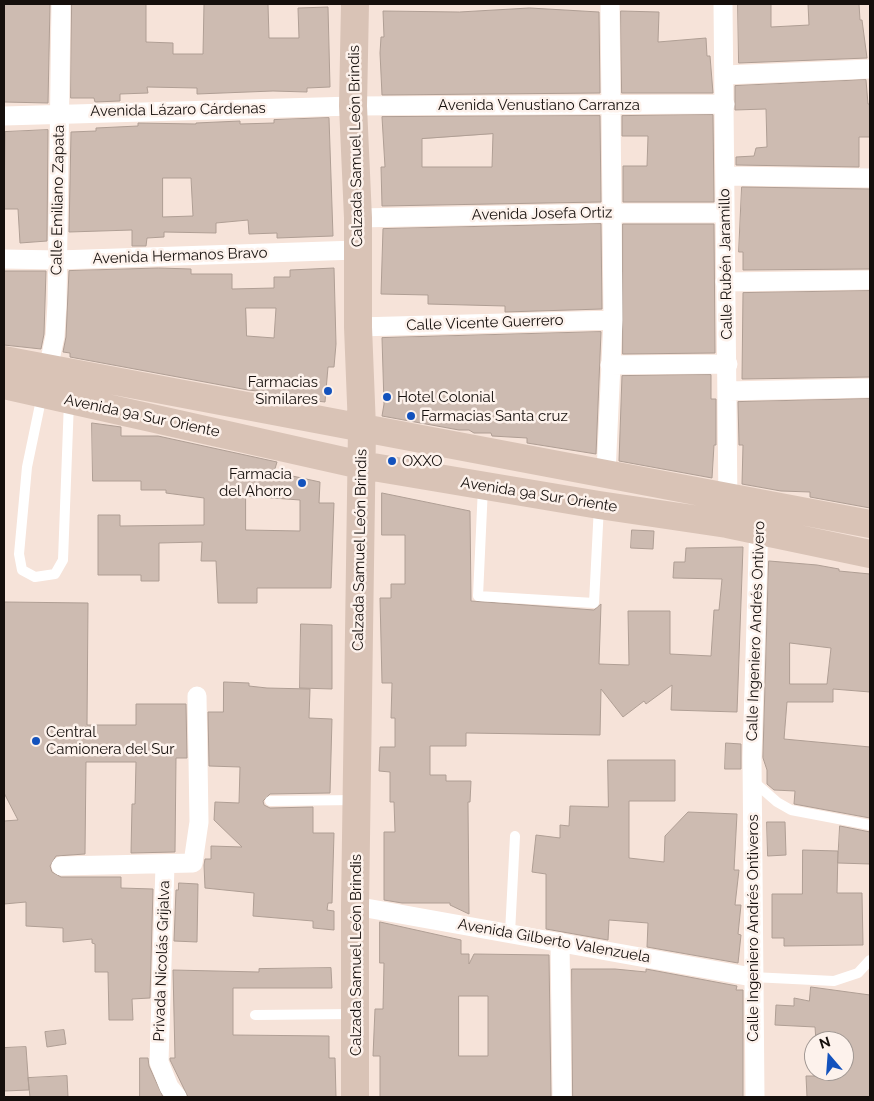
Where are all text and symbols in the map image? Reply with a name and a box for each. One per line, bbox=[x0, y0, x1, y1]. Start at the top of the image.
street label: Calzada Samuel León Brindis bbox=[345, 45, 367, 247]
street label: Avenida Venustiano Carranza bbox=[438, 96, 640, 114]
street label: Avenida Lázaro Cárdenas bbox=[90, 99, 266, 121]
street label: Calle Emiliano Zapata bbox=[48, 125, 68, 275]
street label: Calle Rubén Jaramillo bbox=[716, 188, 736, 340]
street label: Avenida Josefa Ortiz bbox=[472, 204, 612, 224]
street label: Avenida Hermanos Bravo bbox=[92, 244, 268, 268]
street label: Calle Vicente Guerrero bbox=[406, 311, 564, 335]
place label: Farmacias Similares bbox=[248, 373, 318, 408]
marker: Farmacias Similares bbox=[322, 385, 334, 397]
place label: Hotel Colonial bbox=[397, 388, 495, 406]
street label: Avenida 9a Sur Oriente bbox=[63, 391, 221, 441]
marker: Hotel Colonial bbox=[381, 391, 393, 403]
place label: Farmacias Santa cruz bbox=[421, 407, 568, 425]
marker: Farmacias Santa cruz bbox=[405, 410, 417, 422]
street label: Calzada Samuel León Brindis bbox=[349, 449, 371, 651]
place label: OXXO bbox=[402, 452, 442, 470]
marker: OXXO bbox=[386, 455, 398, 467]
place label: Farmacia del Ahorro bbox=[219, 465, 292, 500]
street label: Avenida 9a Sur Oriente bbox=[459, 474, 619, 516]
marker: Farmacia del Ahorro bbox=[296, 477, 308, 489]
street label: Calle Ingeniero Andrés Ontivero bbox=[743, 521, 769, 741]
place label: Central Camionera del Sur bbox=[46, 723, 175, 758]
marker: Central Camionera del Sur bbox=[30, 735, 42, 747]
street label: Calle Ingeniero Andrés Ontiveros bbox=[744, 814, 762, 1042]
street label: Calzada Samuel León Brindis bbox=[347, 854, 365, 1056]
street label: Privada Nicolás Grijalva bbox=[150, 880, 174, 1042]
street label: Avenida Gilberto Valenzuela bbox=[456, 915, 652, 967]
north arrow bbox=[804, 1031, 854, 1081]
text: N bbox=[817, 1033, 832, 1052]

